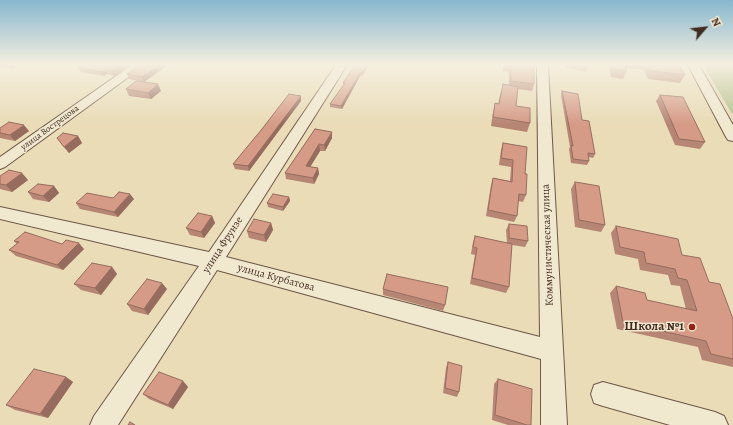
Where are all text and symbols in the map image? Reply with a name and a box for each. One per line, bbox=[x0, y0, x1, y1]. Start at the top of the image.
north arrow bbox=[685, 8, 725, 48]
text: N bbox=[708, 15, 725, 29]
street label: улица Вострецова bbox=[19, 103, 81, 153]
street label: Коммунистическая улица bbox=[539, 184, 557, 306]
street label: улица Фрунзе bbox=[200, 214, 246, 276]
street label: улица Курбатова bbox=[236, 261, 316, 295]
place label: Школа №1 bbox=[624, 319, 684, 335]
marker: Школа №1 bbox=[687, 322, 697, 332]

